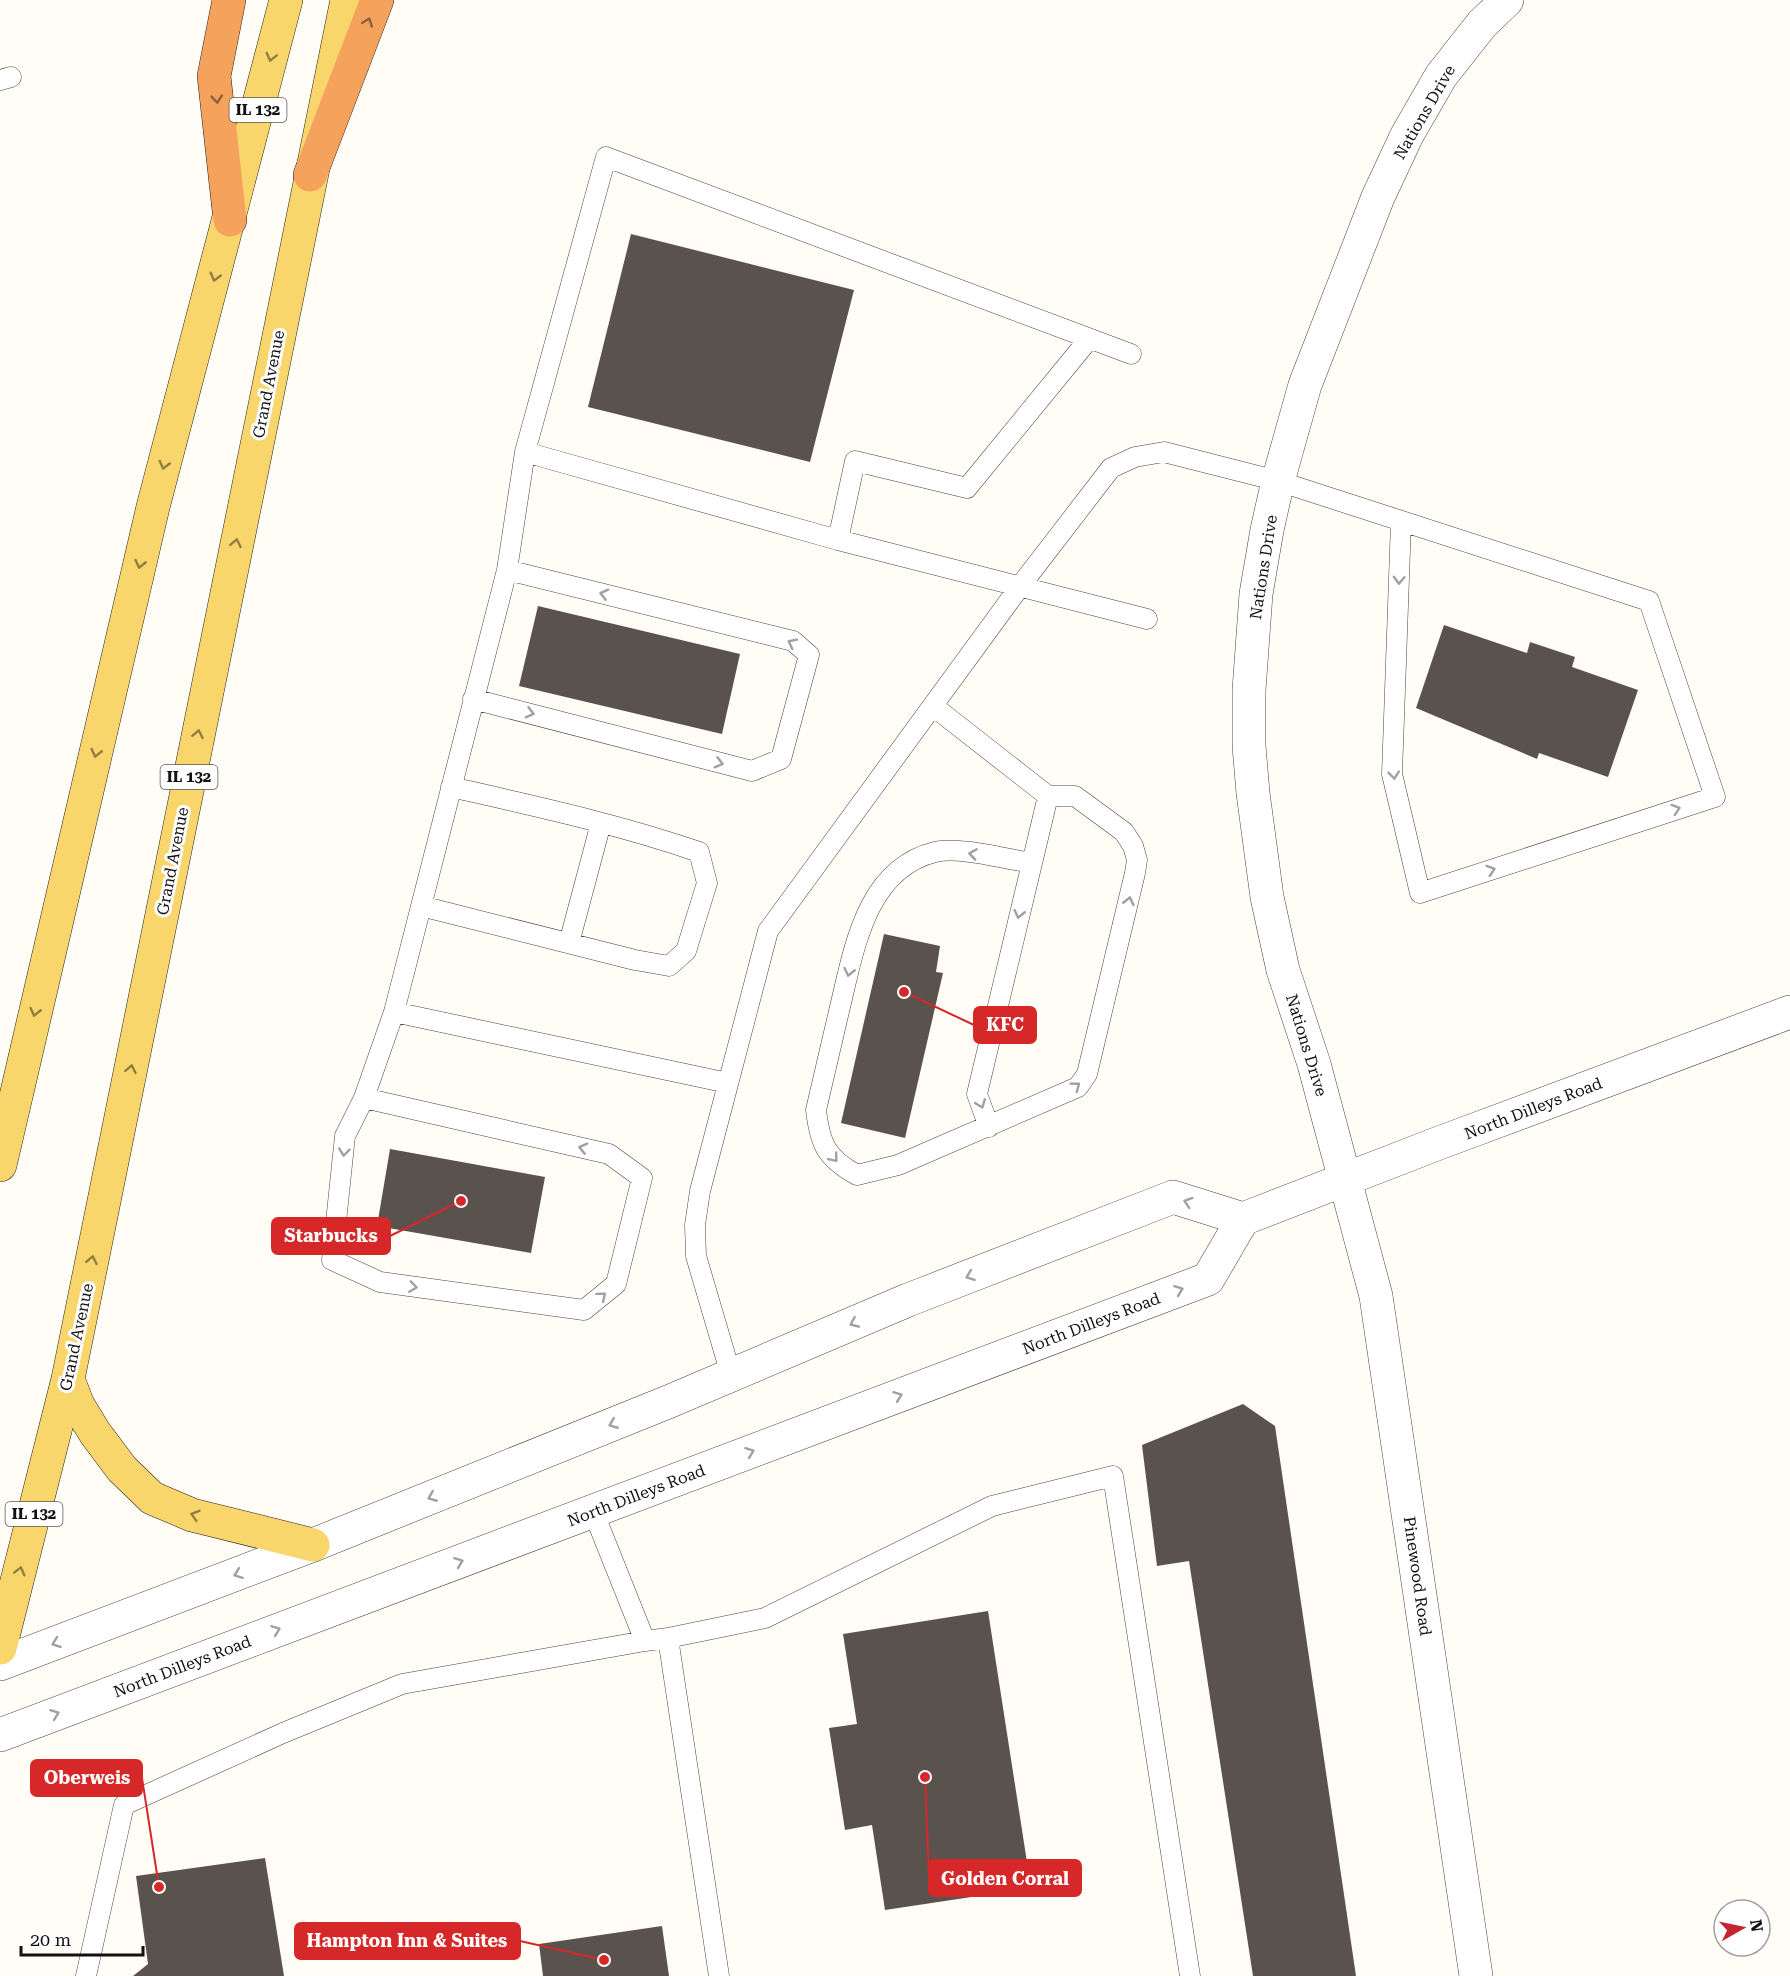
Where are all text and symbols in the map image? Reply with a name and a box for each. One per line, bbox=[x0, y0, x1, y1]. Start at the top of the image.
one-way arrow bbox=[361, 17, 374, 28]
one-way arrow bbox=[266, 52, 279, 62]
street label: Nations Drive bbox=[1390, 62, 1459, 163]
one-way arrow bbox=[210, 94, 223, 104]
road number: IL 132 bbox=[230, 98, 286, 122]
one-way arrow bbox=[209, 272, 222, 282]
street label: Grand Avenue bbox=[249, 328, 288, 440]
one-way arrow bbox=[159, 460, 172, 470]
street label: Nations Drive bbox=[1246, 513, 1281, 621]
one-way arrow bbox=[229, 538, 242, 548]
one-way arrow bbox=[135, 558, 148, 568]
one-way arrow bbox=[1393, 576, 1406, 585]
one-way arrow bbox=[599, 589, 609, 602]
one-way arrow bbox=[788, 639, 798, 650]
one-way arrow bbox=[525, 706, 535, 719]
one-way arrow bbox=[191, 729, 204, 739]
one-way arrow bbox=[90, 748, 103, 758]
one-way arrow bbox=[713, 755, 723, 768]
road number: IL 132 bbox=[160, 765, 218, 789]
one-way arrow bbox=[1387, 771, 1400, 780]
one-way arrow bbox=[1670, 804, 1681, 817]
street label: Grand Avenue bbox=[153, 805, 192, 917]
one-way arrow bbox=[968, 848, 977, 860]
one-way arrow bbox=[1485, 865, 1496, 877]
one-way arrow bbox=[1121, 896, 1134, 906]
one-way arrow bbox=[1013, 909, 1026, 919]
one-way arrow bbox=[843, 967, 856, 977]
street label: Nations Drive bbox=[1282, 992, 1331, 1099]
one-way arrow bbox=[30, 1007, 43, 1017]
callout: KFC bbox=[974, 1007, 1036, 1043]
text: KFC bbox=[986, 1014, 1024, 1035]
one-way arrow bbox=[124, 1064, 137, 1074]
street label: North Dilleys Road bbox=[1462, 1073, 1605, 1143]
one-way arrow bbox=[1069, 1082, 1080, 1093]
one-way arrow bbox=[973, 1098, 986, 1108]
one-way arrow bbox=[578, 1142, 588, 1155]
one-way arrow bbox=[338, 1148, 350, 1157]
one-way arrow bbox=[826, 1151, 837, 1162]
one-way arrow bbox=[1183, 1197, 1194, 1209]
callout: Starbucks bbox=[272, 1218, 390, 1254]
text: Starbucks bbox=[284, 1225, 378, 1246]
one-way arrow bbox=[85, 1256, 98, 1266]
one-way arrow bbox=[965, 1269, 976, 1281]
one-way arrow bbox=[409, 1280, 418, 1292]
street label: Grand Avenue bbox=[56, 1281, 97, 1393]
one-way arrow bbox=[1172, 1285, 1183, 1297]
street label: North Dilleys Road bbox=[1020, 1288, 1163, 1358]
one-way arrow bbox=[595, 1292, 606, 1303]
one-way arrow bbox=[850, 1316, 861, 1328]
one-way arrow bbox=[892, 1391, 903, 1404]
one-way arrow bbox=[609, 1417, 620, 1429]
one-way arrow bbox=[745, 1446, 755, 1459]
street label: North Dilleys Road bbox=[565, 1460, 708, 1530]
one-way arrow bbox=[428, 1490, 439, 1502]
road number: IL 132 bbox=[6, 1502, 63, 1526]
one-way arrow bbox=[190, 1510, 201, 1522]
street label: Pinewood Road bbox=[1400, 1515, 1435, 1637]
one-way arrow bbox=[453, 1556, 464, 1569]
one-way arrow bbox=[12, 1566, 25, 1576]
one-way arrow bbox=[234, 1567, 245, 1579]
one-way arrow bbox=[271, 1625, 281, 1638]
street label: North Dilleys Road bbox=[111, 1631, 254, 1701]
one-way arrow bbox=[51, 1636, 62, 1649]
one-way arrow bbox=[48, 1709, 59, 1721]
callout: Oberweis bbox=[31, 1760, 142, 1796]
text: Oberweis bbox=[44, 1767, 130, 1788]
callout: Golden Corral bbox=[929, 1860, 1081, 1896]
text: Golden Corral bbox=[941, 1868, 1069, 1889]
north arrow bbox=[1712, 1898, 1772, 1958]
text: N bbox=[1746, 1918, 1767, 1933]
scale bar bbox=[21, 1919, 142, 1957]
callout: Hampton Inn & Suites bbox=[295, 1923, 520, 1959]
text: 20 m bbox=[30, 1929, 71, 1950]
text: Hampton Inn & Suites bbox=[307, 1930, 507, 1951]

